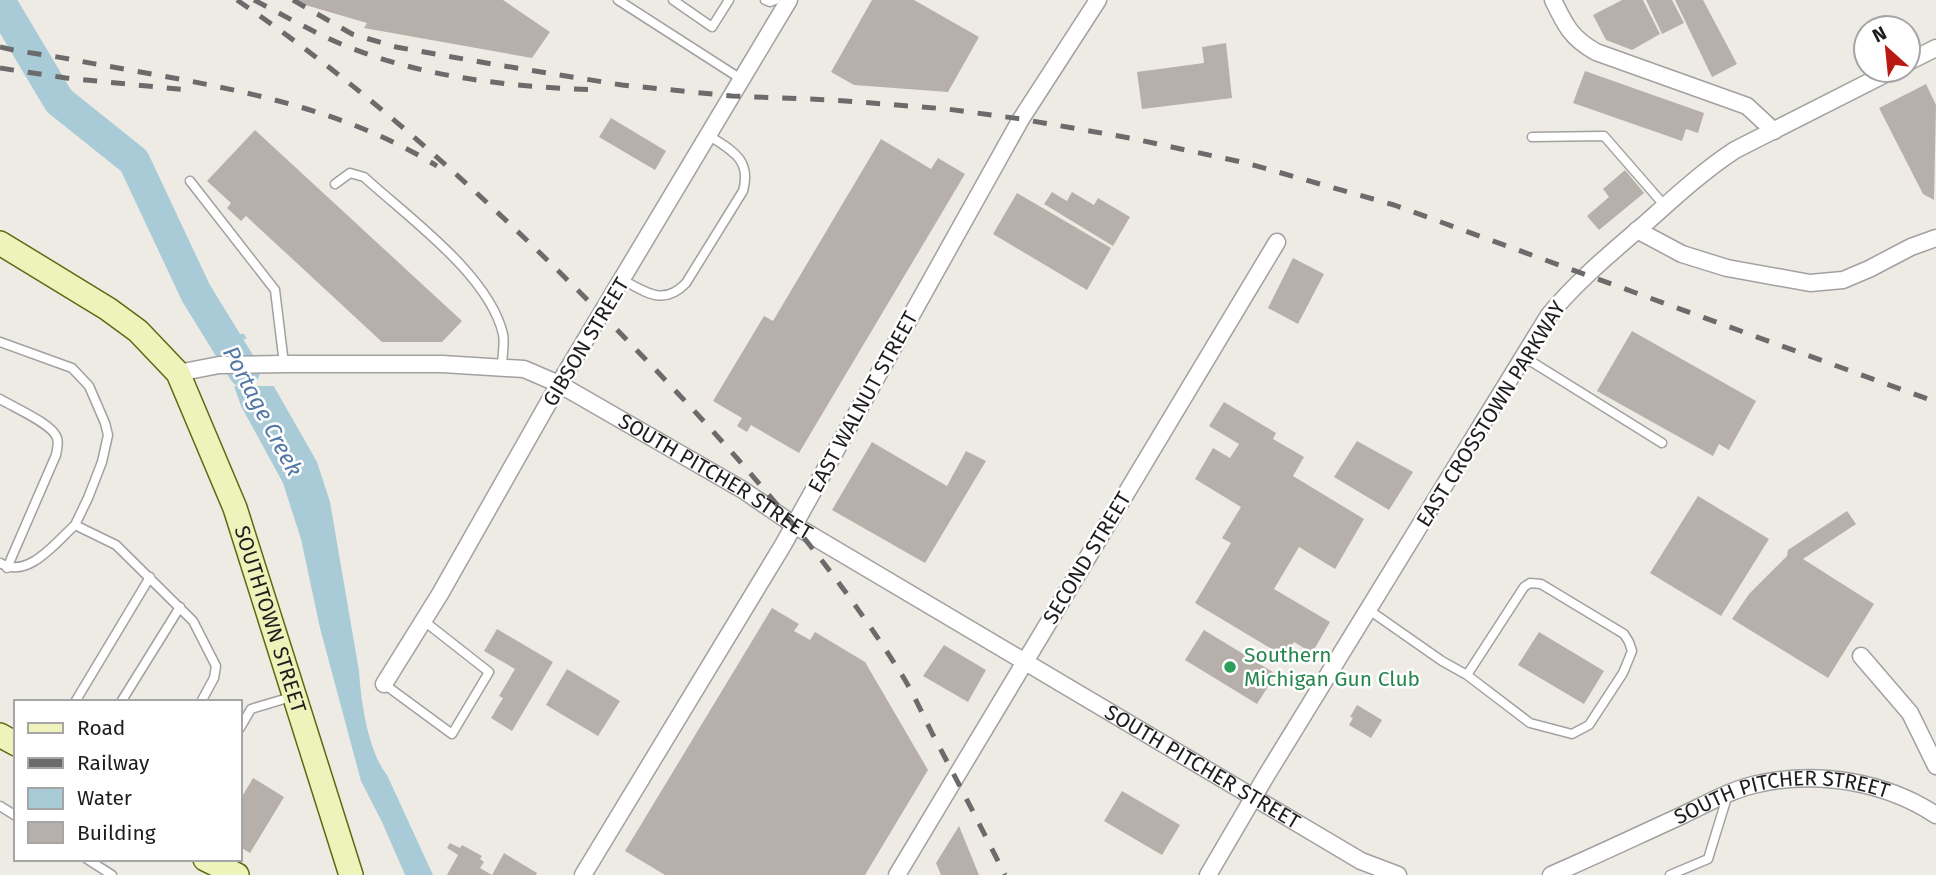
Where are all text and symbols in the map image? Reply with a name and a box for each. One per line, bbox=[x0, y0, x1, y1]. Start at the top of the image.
north arrow bbox=[1852, 14, 1922, 84]
text: N bbox=[1869, 21, 1890, 47]
street label: GIBSON STREET bbox=[537, 273, 635, 411]
street label: EAST CROSSTOWN PARKWAY bbox=[1411, 296, 1572, 532]
street label: EAST WALNUT STREET bbox=[802, 307, 924, 497]
water label: Portage Creek bbox=[217, 341, 309, 481]
street label: SOUTH PITCHER STREET bbox=[614, 408, 817, 546]
street label: SECOND STREET bbox=[1037, 487, 1137, 629]
street label: SOUTHTOWN STREET bbox=[228, 522, 312, 716]
place label: Southern Michigan Gun Club bbox=[1244, 642, 1420, 692]
marker: Southern Michigan Gun Club bbox=[1222, 659, 1238, 675]
street label: SOUTH PITCHER STREET bbox=[1100, 699, 1305, 835]
legend bbox=[14, 700, 242, 861]
text: Road bbox=[77, 715, 125, 741]
text: Railway bbox=[77, 750, 150, 776]
street label: SOUTH PITCHER STREET bbox=[1670, 765, 1893, 830]
text: Water bbox=[77, 785, 132, 811]
text: Building bbox=[77, 820, 156, 846]

